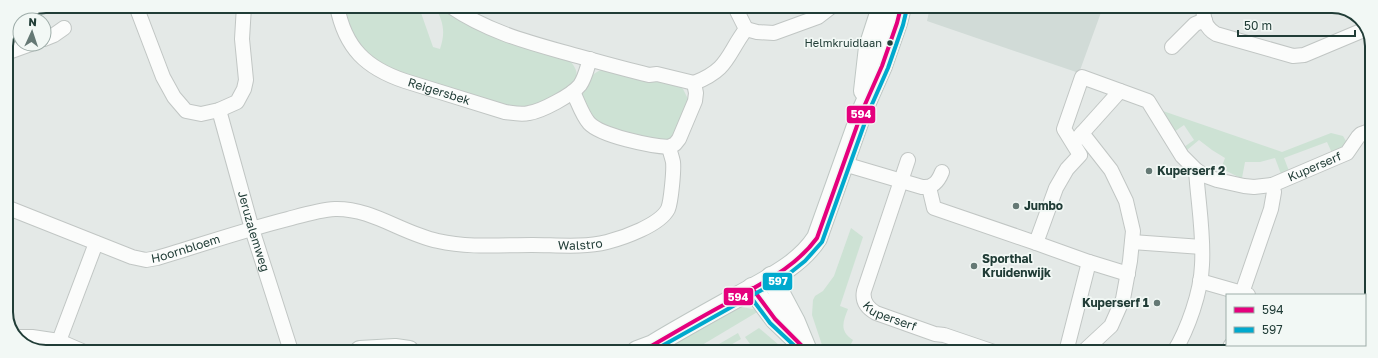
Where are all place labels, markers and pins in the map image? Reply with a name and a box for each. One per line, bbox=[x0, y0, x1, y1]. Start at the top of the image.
place label: Helmkruidlaan bbox=[804, 36, 882, 49]
marker: Helmkruidlaan bbox=[885, 38, 895, 48]
place label: Kuperserf 2 bbox=[1157, 163, 1225, 178]
marker: Kuperserf 2 bbox=[1144, 166, 1154, 176]
place label: Jumbo bbox=[1024, 198, 1063, 213]
marker: Jumbo bbox=[1011, 201, 1021, 211]
place label: Sporthal Kruidenwijk bbox=[982, 251, 1051, 280]
marker: Sporthal Kruidenwijk bbox=[969, 261, 979, 271]
place label: Kuperserf 1 bbox=[1082, 295, 1149, 310]
marker: Kuperserf 1 bbox=[1152, 298, 1162, 308]

